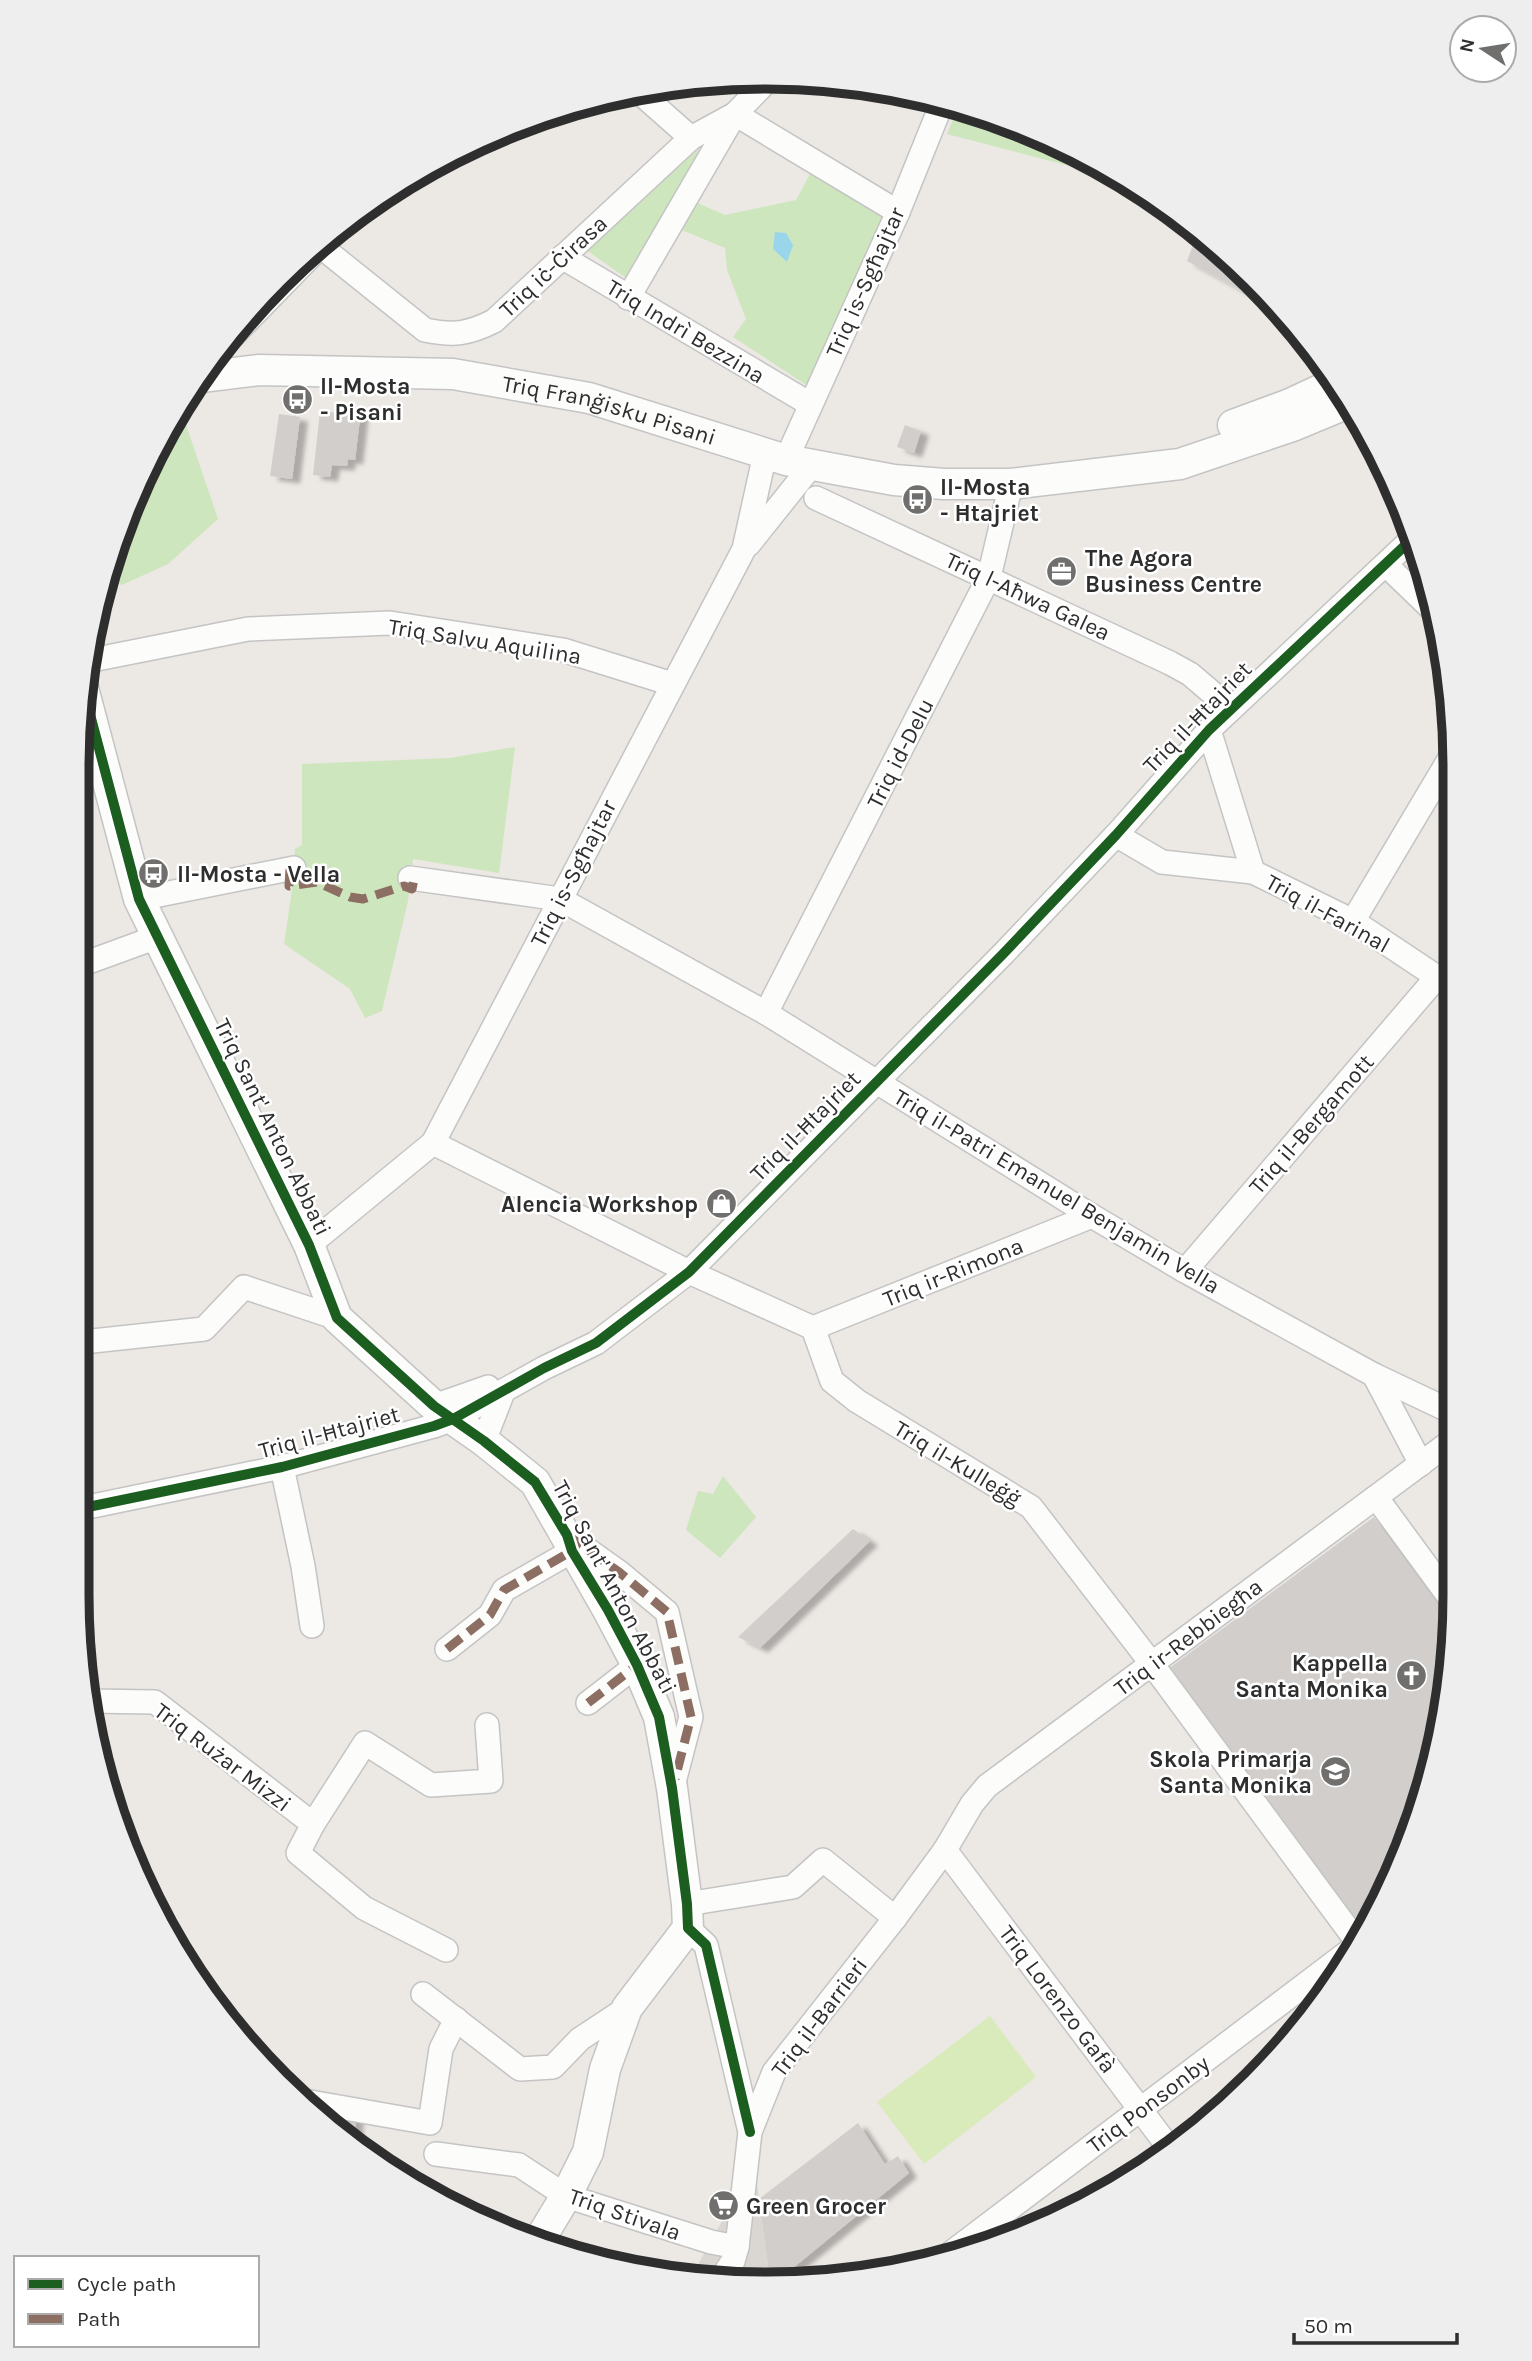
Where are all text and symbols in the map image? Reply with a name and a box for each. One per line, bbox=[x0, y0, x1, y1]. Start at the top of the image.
north arrow bbox=[1448, 14, 1518, 84]
text: N bbox=[1455, 37, 1480, 55]
street label: Triq is-Sgħajtar bbox=[820, 202, 911, 361]
street label: Triq iċ-Ċirasa bbox=[494, 210, 613, 323]
street label: Triq Indrì Bezzina bbox=[602, 274, 770, 389]
street label: Triq Franġisku Pisani bbox=[500, 370, 719, 451]
place label: Il-Mosta - Pisani bbox=[320, 373, 410, 426]
bus stop icon: Il-Mosta - Pisani bbox=[280, 382, 314, 416]
place label: Il-Mosta - Ħtajriet bbox=[940, 474, 1039, 527]
bus stop icon: Il-Mosta - Ħtajriet bbox=[900, 483, 934, 517]
place label: The Agora Business Centre bbox=[1085, 545, 1262, 598]
street label: Triq l-Aħwa Galea bbox=[941, 546, 1114, 646]
office icon: The Agora Business Centre bbox=[1045, 554, 1079, 588]
street label: Triq Salvu Aquilina bbox=[386, 613, 583, 670]
street label: Triq il-Ħtajriet bbox=[1137, 656, 1258, 779]
street label: Triq id-Delu bbox=[861, 694, 940, 813]
street label: Triq is-Sgħajtar bbox=[525, 795, 622, 951]
bus stop icon: Il-Mosta - Vella bbox=[137, 857, 171, 891]
place label: Il-Mosta - Vella bbox=[177, 861, 340, 888]
street label: Triq il-Farinal bbox=[1261, 868, 1394, 959]
street label: Triq Sant' Anton Abbati bbox=[208, 1014, 337, 1240]
street label: Triq il-Bergamott bbox=[1243, 1049, 1380, 1200]
street label: Triq il-Ħtajriet bbox=[745, 1065, 866, 1187]
street label: Triq il-Patri Emanuel Benjamin Vella bbox=[889, 1083, 1225, 1300]
shop icon: Alencia Workshop bbox=[704, 1187, 738, 1221]
place label: Alencia Workshop bbox=[501, 1191, 698, 1218]
street label: Triq ir-Rimona bbox=[879, 1232, 1027, 1313]
street label: Triq il-Ħtajriet bbox=[256, 1401, 403, 1464]
street label: Triq il-Kulleġġ bbox=[889, 1415, 1026, 1512]
street label: Triq Sant' Anton Abbati bbox=[547, 1476, 682, 1699]
street label: Triq ir-Rebbiegħa bbox=[1109, 1573, 1268, 1702]
place label: Kappella Santa Monika bbox=[1235, 1650, 1388, 1703]
church icon: Kappella Santa Monika bbox=[1394, 1659, 1428, 1693]
street label: Triq Rużar Mizzi bbox=[149, 1697, 296, 1818]
place label: Skola Primarja Santa Monika bbox=[1149, 1746, 1312, 1799]
school or university icon: Skola Primarja Santa Monika bbox=[1318, 1755, 1352, 1789]
street label: Triq Lorenzo Gafà bbox=[993, 1920, 1122, 2079]
street label: Triq il-Barrieri bbox=[766, 1952, 873, 2082]
street label: Triq Ponsonby bbox=[1082, 2050, 1215, 2159]
street label: Triq Stivala bbox=[565, 2183, 684, 2246]
supermarket icon: Green Grocer bbox=[706, 2189, 740, 2223]
place label: Green Grocer bbox=[746, 2193, 886, 2220]
legend bbox=[14, 2256, 259, 2347]
text: Cycle path bbox=[77, 2272, 177, 2296]
scale bar bbox=[1294, 2302, 1457, 2346]
text: Path bbox=[77, 2307, 121, 2331]
text: 50 m bbox=[1304, 2314, 1353, 2338]

